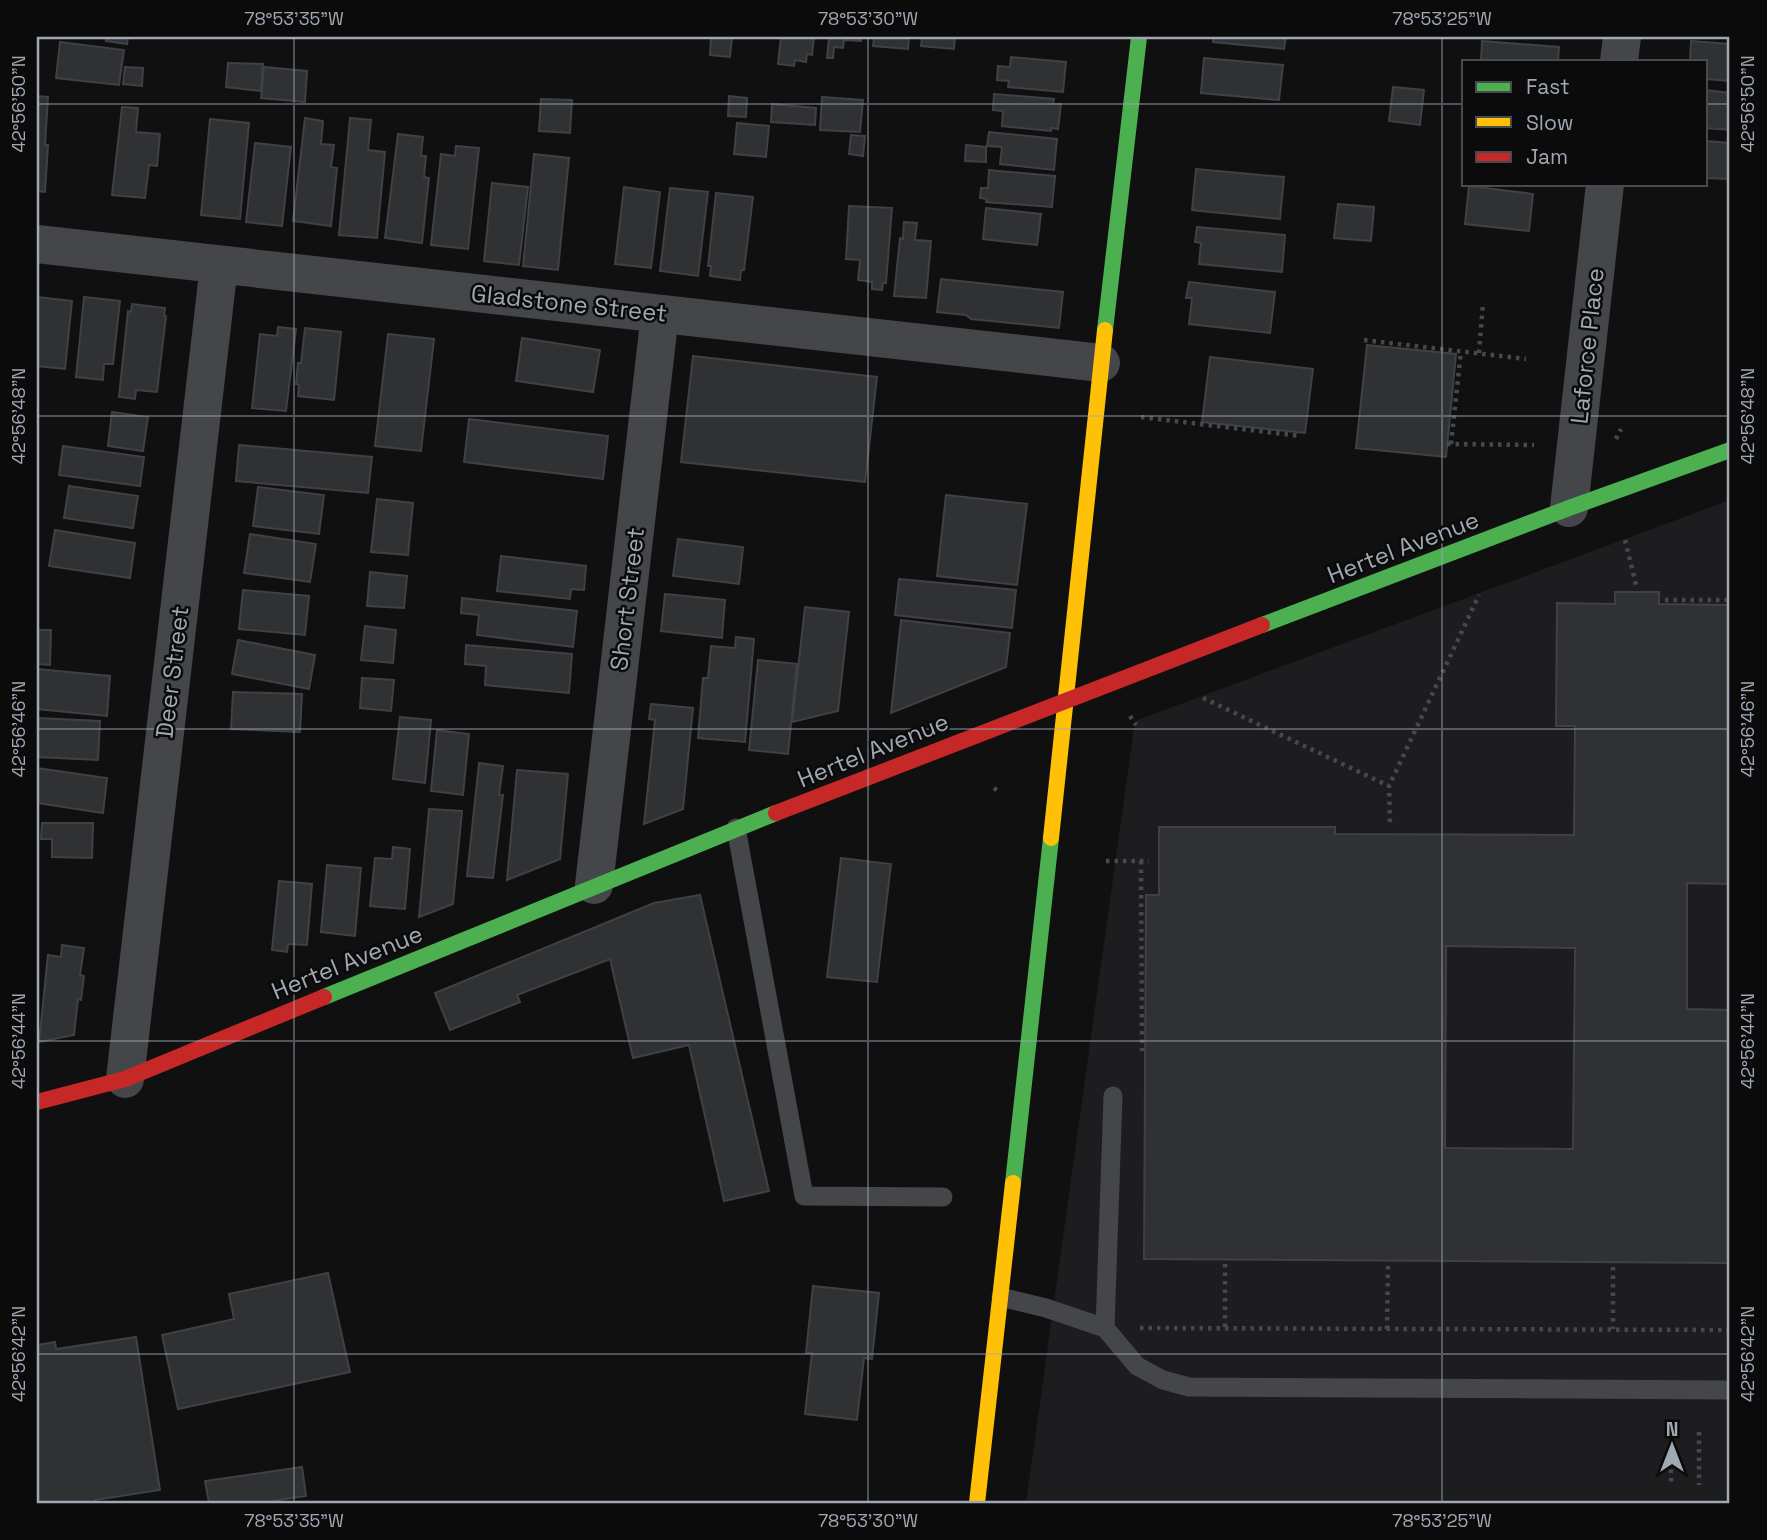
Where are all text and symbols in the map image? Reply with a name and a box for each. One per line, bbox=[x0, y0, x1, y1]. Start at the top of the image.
text: 78°53'35"W bbox=[244, 7, 344, 30]
text: 78°53'30"W bbox=[818, 7, 918, 30]
text: 78°53'25"W bbox=[1392, 7, 1492, 30]
text: 42°56'50"N bbox=[7, 55, 30, 153]
text: 42°56'50"N bbox=[1736, 55, 1759, 153]
legend bbox=[1462, 60, 1708, 186]
text: Fast bbox=[1526, 73, 1570, 100]
text: Slow bbox=[1526, 109, 1574, 136]
text: Jam bbox=[1526, 143, 1568, 170]
street label: Laforce Place bbox=[1563, 266, 1611, 426]
street label: Gladstone Street bbox=[469, 277, 669, 329]
text: 42°56'48"N bbox=[7, 368, 30, 464]
text: 42°56'48"N bbox=[1736, 368, 1759, 464]
street label: Hertel Avenue bbox=[1323, 504, 1483, 590]
street label: Short Street bbox=[603, 526, 651, 672]
street label: Deer Street bbox=[149, 604, 195, 740]
text: 42°56'46"N bbox=[7, 681, 30, 777]
text: 42°56'46"N bbox=[1736, 681, 1759, 777]
street label: Hertel Avenue bbox=[793, 706, 953, 794]
street label: Hertel Avenue bbox=[267, 918, 427, 1006]
text: 42°56'44"N bbox=[7, 993, 30, 1089]
text: 42°56'44"N bbox=[1736, 993, 1759, 1089]
text: 42°56'42"N bbox=[7, 1306, 30, 1402]
text: 42°56'42"N bbox=[1736, 1306, 1759, 1402]
north arrow bbox=[1638, 1410, 1708, 1480]
text: N bbox=[1666, 1417, 1678, 1442]
text: 78°53'35"W bbox=[244, 1509, 344, 1532]
text: 78°53'30"W bbox=[818, 1509, 918, 1532]
text: 78°53'25"W bbox=[1392, 1509, 1492, 1532]

